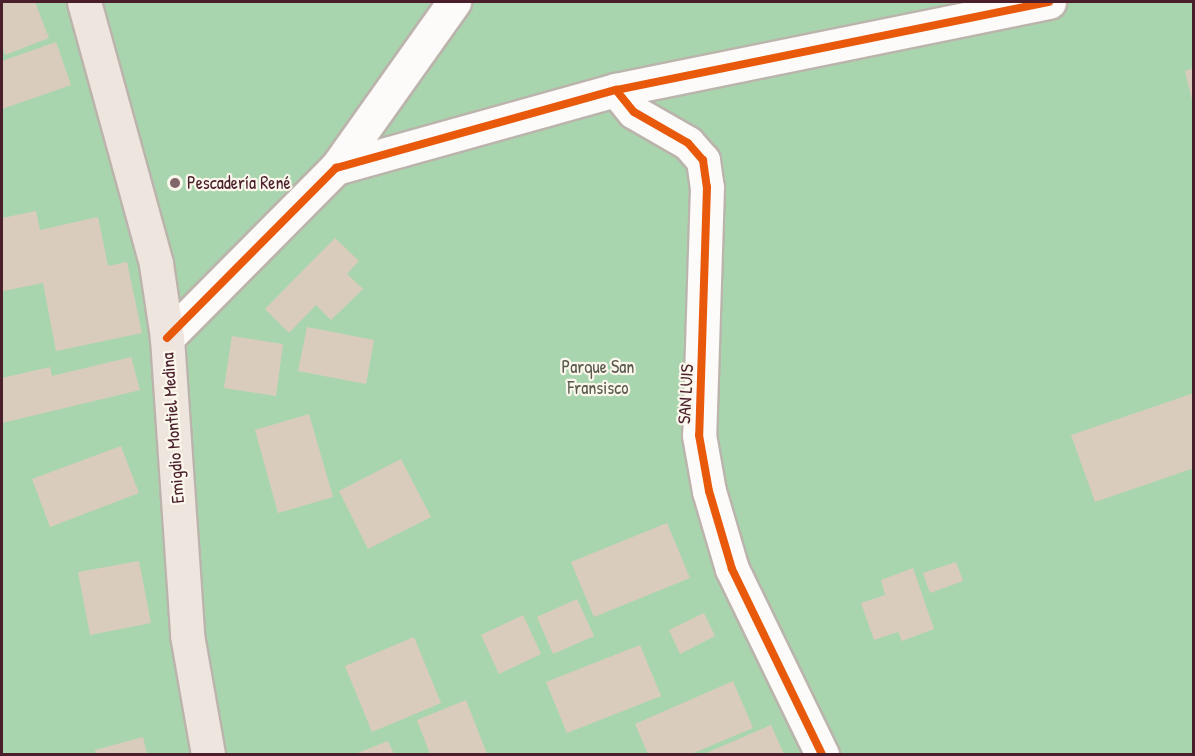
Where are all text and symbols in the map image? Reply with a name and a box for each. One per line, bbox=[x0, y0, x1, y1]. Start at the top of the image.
place label: Pescadería René bbox=[187, 172, 291, 194]
marker: Pescadería René bbox=[168, 176, 182, 190]
street label: Emigdio Montiel Medina bbox=[157, 352, 189, 504]
park label: Parque San Fransisco bbox=[562, 357, 634, 400]
street label: SAN LUIS bbox=[674, 364, 698, 424]

